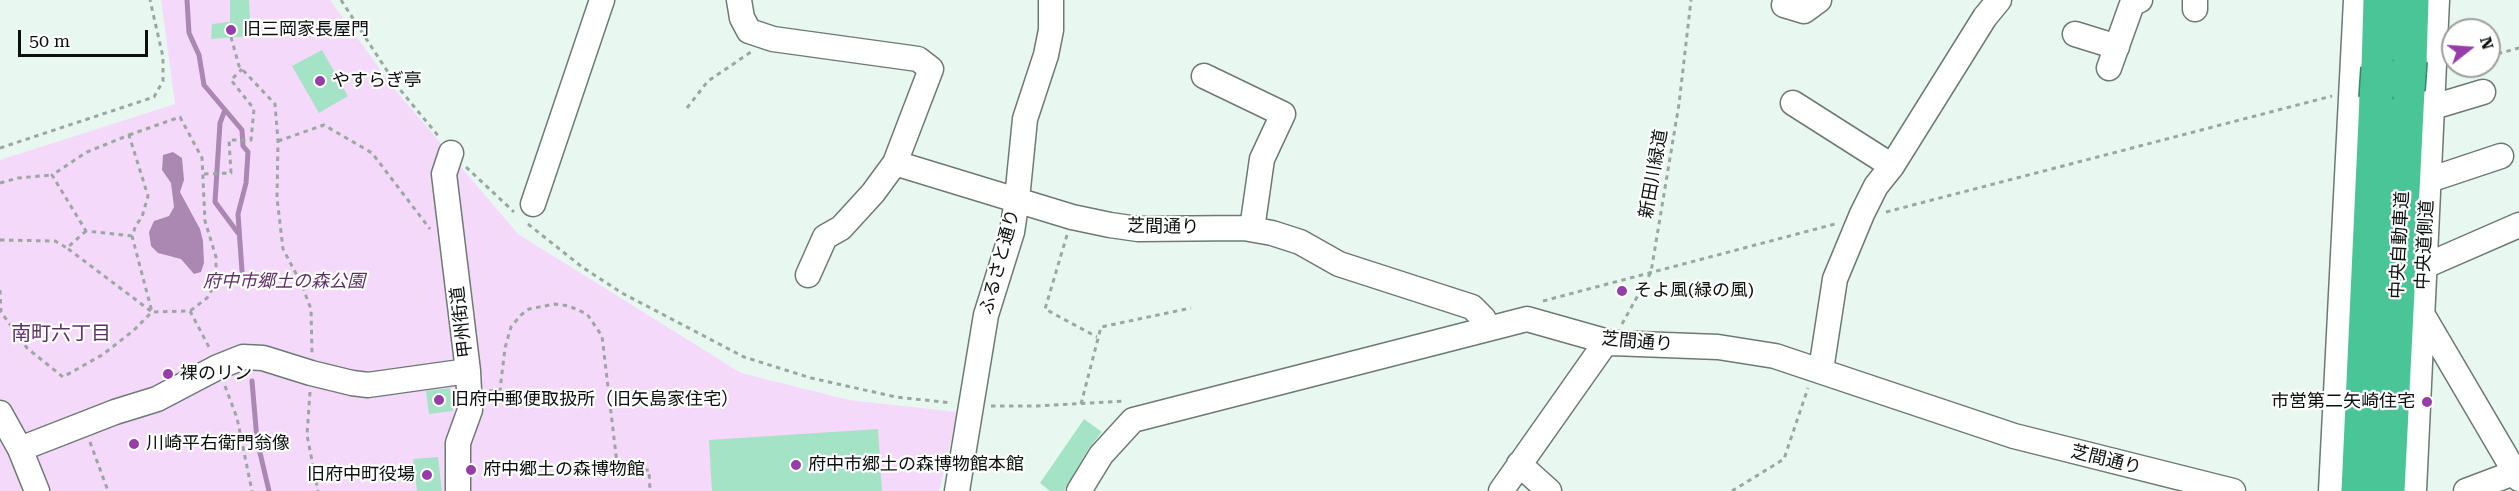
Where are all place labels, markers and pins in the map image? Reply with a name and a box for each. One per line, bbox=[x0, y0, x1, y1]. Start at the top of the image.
place label: 旧三岡家長屋門 bbox=[243, 19, 369, 41]
marker: 旧三岡家長屋門 bbox=[224, 23, 238, 37]
place label: やすらぎ亭 bbox=[332, 70, 422, 92]
marker: やすらぎ亭 bbox=[313, 74, 327, 88]
place label: そよ風(緑の風) bbox=[1634, 280, 1754, 302]
marker: そよ風(緑の風) bbox=[1615, 284, 1629, 298]
place label: 裸のリン bbox=[180, 363, 252, 385]
marker: 裸のリン bbox=[161, 367, 175, 381]
place label: 旧府中郵便取扱所（旧矢島家住宅） bbox=[451, 389, 739, 411]
place label: 市営第二矢崎住宅 bbox=[2271, 391, 2415, 413]
marker: 旧府中郵便取扱所（旧矢島家住宅） bbox=[432, 393, 446, 407]
marker: 市営第二矢崎住宅 bbox=[2420, 395, 2434, 409]
place label: 川崎平右衛門翁像 bbox=[146, 433, 290, 455]
marker: 川崎平右衛門翁像 bbox=[127, 437, 141, 451]
place label: 府中市郷土の森博物館本館 bbox=[808, 454, 1024, 476]
marker: 府中市郷土の森博物館本館 bbox=[789, 458, 803, 472]
place label: 府中郷土の森博物館 bbox=[483, 459, 645, 481]
marker: 府中郷土の森博物館 bbox=[464, 463, 478, 477]
place label: 旧府中町役場 bbox=[307, 464, 415, 486]
marker: 旧府中町役場 bbox=[420, 468, 434, 482]

